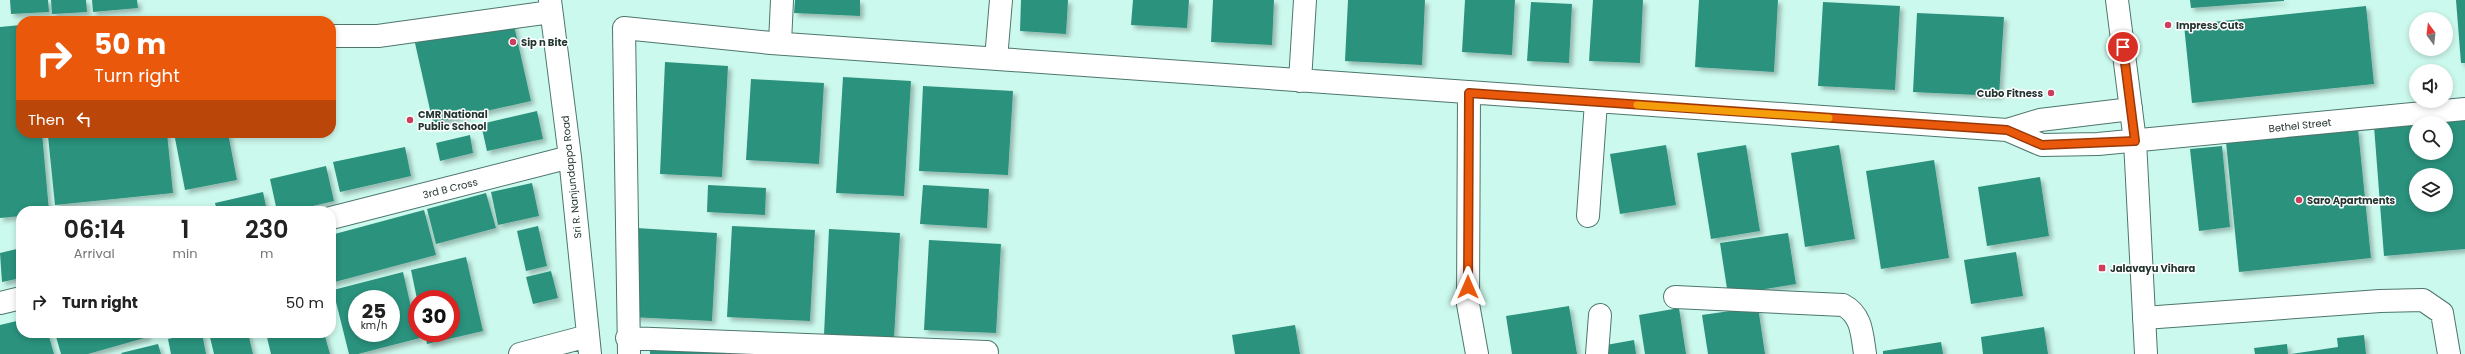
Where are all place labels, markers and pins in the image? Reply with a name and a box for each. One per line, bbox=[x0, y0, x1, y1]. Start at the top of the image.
place label: Impress Cuts bbox=[2176, 18, 2244, 33]
marker: Impress Cuts bbox=[2163, 20, 2173, 30]
pin bbox=[2106, 30, 2140, 64]
place label: Sip n Bite bbox=[521, 35, 568, 50]
marker: Sip n Bite bbox=[508, 37, 518, 47]
place label: Cubo Fitness bbox=[1977, 86, 2043, 101]
marker: Cubo Fitness bbox=[2046, 88, 2056, 98]
place label: CMR National Public School bbox=[418, 107, 488, 134]
marker: CMR National Public School bbox=[405, 115, 415, 125]
place label: Saro Apartments bbox=[2307, 193, 2396, 208]
marker: Saro Apartments bbox=[2294, 195, 2304, 205]
place label: Jalavayu Vihara bbox=[2110, 261, 2196, 276]
marker: Jalavayu Vihara bbox=[2097, 263, 2107, 273]

